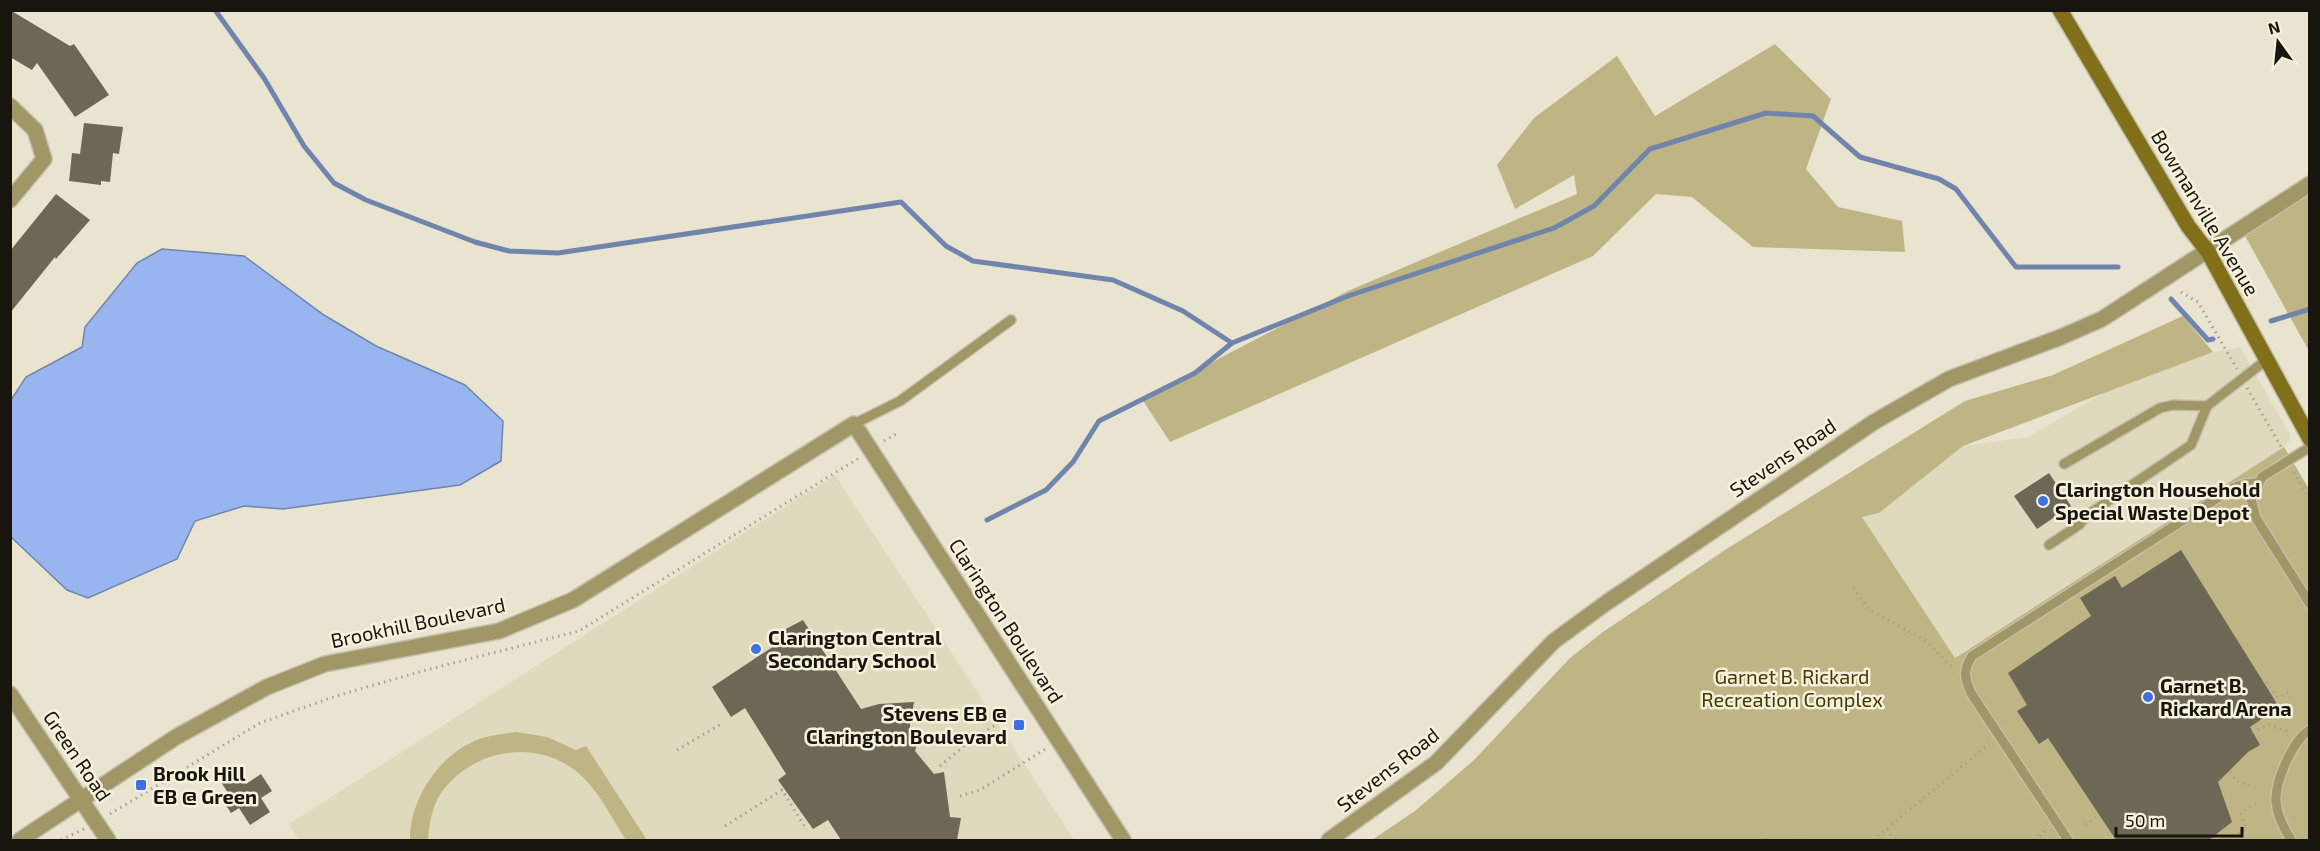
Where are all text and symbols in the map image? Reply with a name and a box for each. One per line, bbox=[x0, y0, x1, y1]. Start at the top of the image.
north arrow bbox=[2248, 12, 2308, 72]
text: N bbox=[2266, 16, 2282, 38]
street label: Bowmanville Avenue bbox=[2147, 125, 2265, 300]
street label: Stevens Road bbox=[1725, 413, 1840, 501]
place label: Clarington Household Special Waste Depot bbox=[2055, 477, 2260, 524]
marker: Clarington Household Special Waste Depot bbox=[2036, 494, 2050, 508]
street label: Clarington Boulevard bbox=[945, 534, 1069, 707]
street label: Brookhill Boulevard bbox=[328, 592, 507, 652]
place label: Clarington Central Secondary School bbox=[768, 625, 942, 673]
marker: Clarington Central Secondary School bbox=[749, 642, 763, 656]
park label: Garnet B. Rickard Recreation Complex bbox=[1701, 664, 1883, 711]
place label: Garnet B. Rickard Arena bbox=[2160, 673, 2292, 720]
marker: Garnet B. Rickard Arena bbox=[2141, 690, 2155, 704]
place label: Stevens EB @ Clarington Boulevard bbox=[806, 701, 1007, 748]
street label: Green Road bbox=[39, 706, 117, 805]
marker: Stevens EB @ Clarington Boulevard bbox=[1012, 718, 1026, 732]
street label: Stevens Road bbox=[1332, 722, 1443, 817]
place label: Brook Hill EB @ Green bbox=[153, 761, 257, 808]
marker: Brook Hill EB @ Green bbox=[134, 778, 148, 792]
scale bar bbox=[2116, 800, 2242, 838]
text: 50 m bbox=[2125, 809, 2165, 831]

